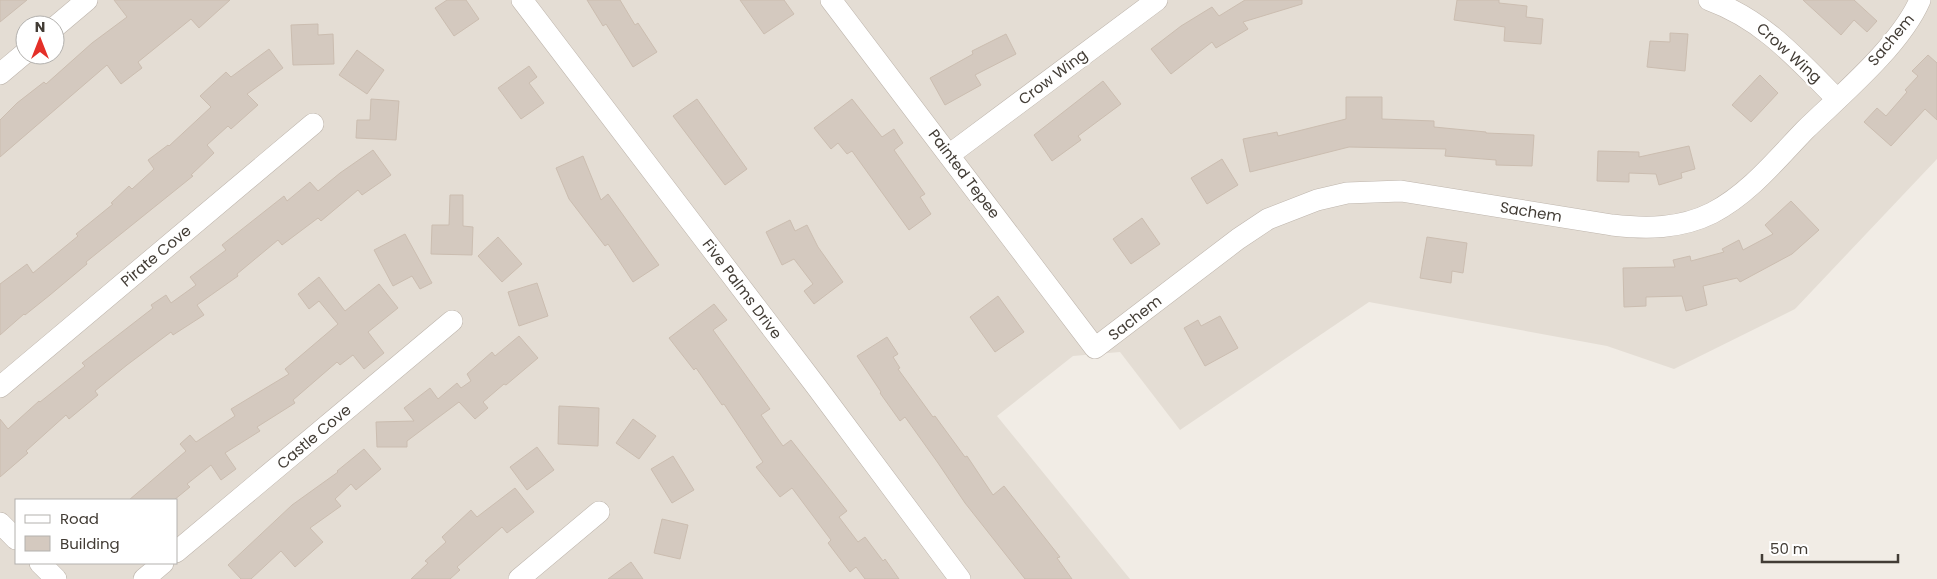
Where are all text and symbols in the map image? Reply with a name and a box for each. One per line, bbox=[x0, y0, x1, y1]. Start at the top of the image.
street label: Sachem bbox=[1863, 9, 1919, 70]
north arrow bbox=[15, 15, 65, 65]
text: N bbox=[35, 17, 45, 37]
street label: Crow Wing bbox=[1752, 18, 1827, 88]
street label: Crow Wing bbox=[1014, 44, 1091, 109]
street label: Painted Tepee bbox=[924, 125, 1005, 223]
street label: Sachem bbox=[1499, 196, 1564, 227]
street label: Pirate Cove bbox=[116, 220, 195, 291]
street label: Five Palms Drive bbox=[698, 234, 787, 343]
street label: Sachem bbox=[1104, 290, 1166, 345]
street label: Castle Cove bbox=[272, 399, 355, 474]
legend bbox=[15, 499, 178, 564]
text: Road bbox=[60, 508, 99, 529]
scale bar bbox=[1762, 532, 1898, 564]
text: Building bbox=[60, 533, 120, 554]
text: 50 m bbox=[1770, 538, 1808, 559]

